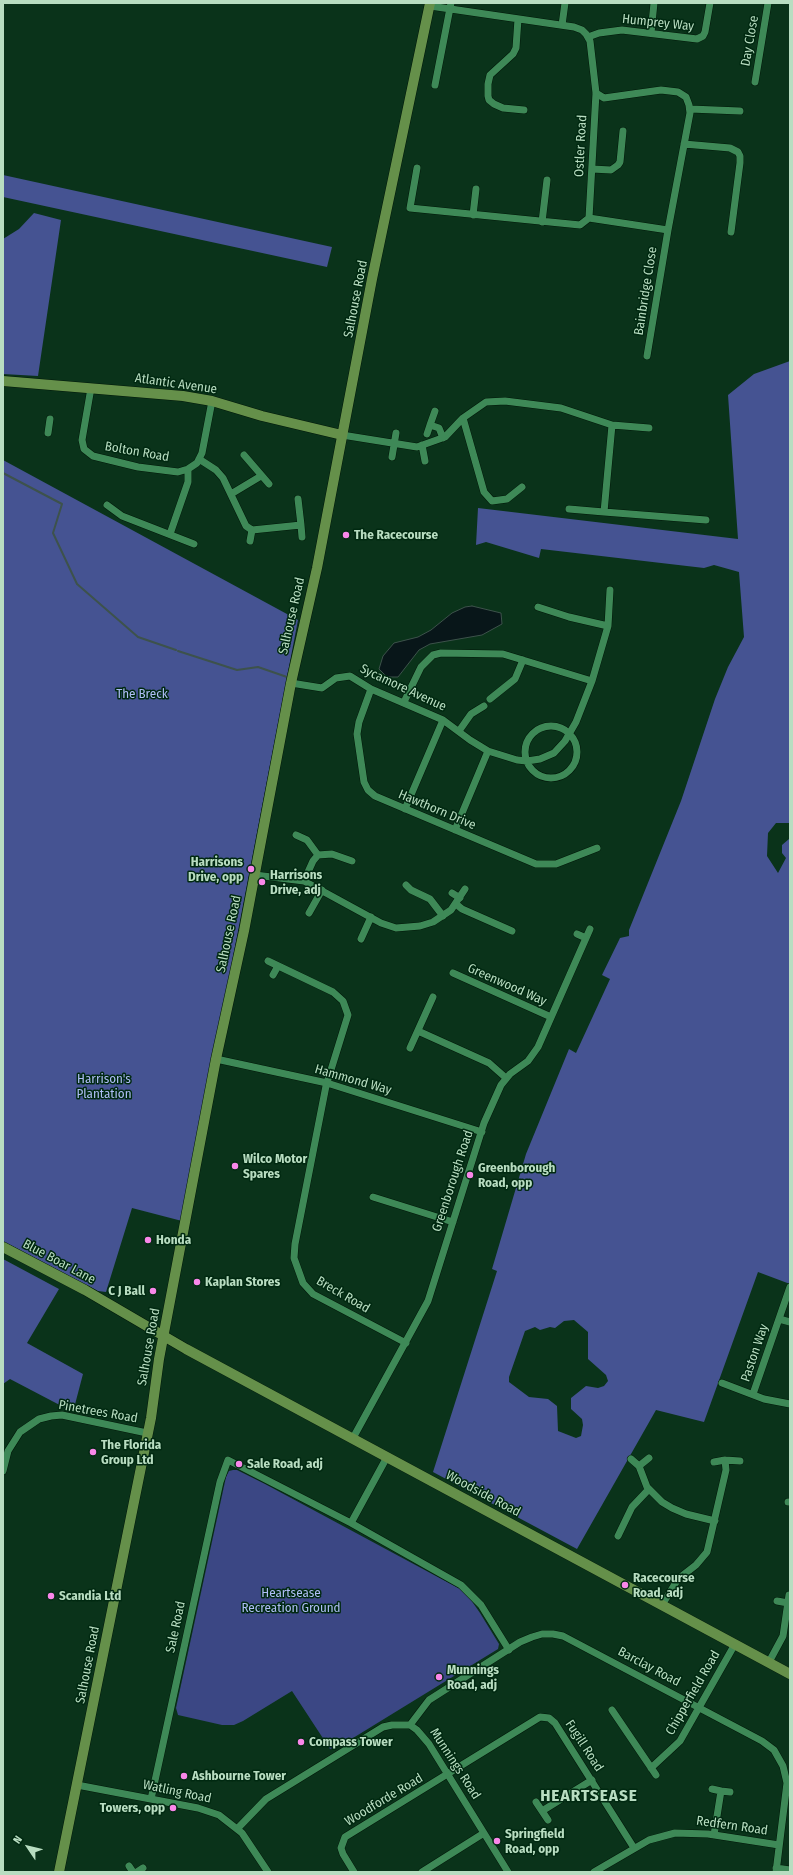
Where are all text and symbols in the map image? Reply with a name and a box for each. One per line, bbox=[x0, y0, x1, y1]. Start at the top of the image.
street label: Humprey Way bbox=[621, 11, 695, 35]
street label: Day Close bbox=[738, 14, 762, 68]
street label: Ostler Road bbox=[572, 115, 590, 177]
street label: Bainbridge Close bbox=[631, 246, 661, 336]
street label: Salhouse Road bbox=[341, 259, 371, 339]
street label: Atlantic Avenue bbox=[134, 371, 218, 397]
street label: Bolton Road bbox=[104, 439, 170, 465]
place label: The Racecourse bbox=[354, 527, 438, 543]
marker: The Racecourse bbox=[341, 530, 351, 540]
street label: Salhouse Road bbox=[276, 576, 308, 656]
street label: Sycamore Avenue bbox=[357, 661, 449, 715]
park label: The Breck bbox=[116, 686, 168, 702]
street label: Hawthorn Drive bbox=[396, 787, 478, 833]
place label: Harrisons Drive, opp bbox=[188, 854, 243, 885]
marker: Harrisons Drive, opp bbox=[246, 864, 256, 874]
place label: Harrisons Drive, adj bbox=[270, 867, 322, 898]
marker: Harrisons Drive, adj bbox=[257, 877, 267, 887]
street label: Salhouse Road bbox=[213, 894, 245, 974]
street label: Greenwood Way bbox=[465, 961, 549, 1009]
street label: Hammond Way bbox=[313, 1062, 393, 1098]
park label: Harrison's Plantation bbox=[76, 1071, 132, 1102]
street label: Greenborough Road bbox=[429, 1128, 477, 1234]
place label: Wilco Motor Spares bbox=[243, 1151, 307, 1182]
place label: Greenborough Road, opp bbox=[478, 1160, 555, 1191]
marker: Wilco Motor Spares bbox=[230, 1161, 240, 1171]
marker: Greenborough Road, opp bbox=[465, 1170, 475, 1180]
place label: Honda bbox=[156, 1232, 191, 1248]
marker: Honda bbox=[143, 1235, 153, 1245]
street label: Blue Boar Lane bbox=[20, 1236, 98, 1288]
street label: Breck Road bbox=[313, 1273, 373, 1317]
place label: Kaplan Stores bbox=[205, 1274, 280, 1290]
marker: Kaplan Stores bbox=[192, 1277, 202, 1287]
place label: C J Ball bbox=[108, 1283, 145, 1299]
marker: C J Ball bbox=[148, 1286, 158, 1296]
street label: Salhouse Road bbox=[134, 1307, 164, 1387]
street label: Paston Way bbox=[738, 1322, 772, 1384]
street label: Pinetrees Road bbox=[57, 1397, 139, 1427]
place label: The Florida Group Ltd bbox=[101, 1437, 161, 1468]
marker: The Florida Group Ltd bbox=[88, 1447, 98, 1457]
place label: Sale Road, adj bbox=[247, 1456, 323, 1472]
marker: Sale Road, adj bbox=[234, 1459, 244, 1469]
street label: Woodside Road bbox=[443, 1468, 523, 1520]
place label: Racecourse Road, adj bbox=[633, 1570, 695, 1601]
marker: Racecourse Road, adj bbox=[620, 1580, 630, 1590]
park label: Heartsease Recreation Ground bbox=[241, 1585, 341, 1616]
place label: Scandia Ltd bbox=[59, 1588, 121, 1604]
marker: Scandia Ltd bbox=[46, 1591, 56, 1601]
street label: Sale Road bbox=[163, 1600, 189, 1654]
street label: Salhouse Road bbox=[73, 1625, 103, 1705]
street label: Barclay Road bbox=[615, 1644, 683, 1690]
street label: Chipperfield Road bbox=[663, 1648, 723, 1738]
place label: Munnings Road, adj bbox=[447, 1662, 499, 1693]
marker: Munnings Road, adj bbox=[434, 1672, 444, 1682]
street label: Fugill Road bbox=[562, 1717, 606, 1775]
street label: Munnings Road bbox=[426, 1726, 484, 1802]
place label: Compass Tower bbox=[309, 1734, 393, 1750]
marker: Compass Tower bbox=[296, 1737, 306, 1747]
place label: Ashbourne Tower bbox=[192, 1768, 286, 1784]
marker: Ashbourne Tower bbox=[179, 1771, 189, 1781]
street label: Woodforde Road bbox=[342, 1771, 426, 1829]
street label: Watling Road bbox=[141, 1777, 213, 1807]
district label: HEARTSEASE bbox=[540, 1786, 638, 1806]
place label: Towers, opp bbox=[100, 1800, 165, 1816]
marker: Towers, opp bbox=[168, 1803, 178, 1813]
street label: Redfern Road bbox=[695, 1813, 769, 1839]
place label: Springfield Road, opp bbox=[505, 1826, 564, 1857]
north arrow bbox=[8, 1827, 48, 1867]
text: N bbox=[11, 1833, 25, 1846]
marker: Springfield Road, opp bbox=[492, 1836, 502, 1846]

